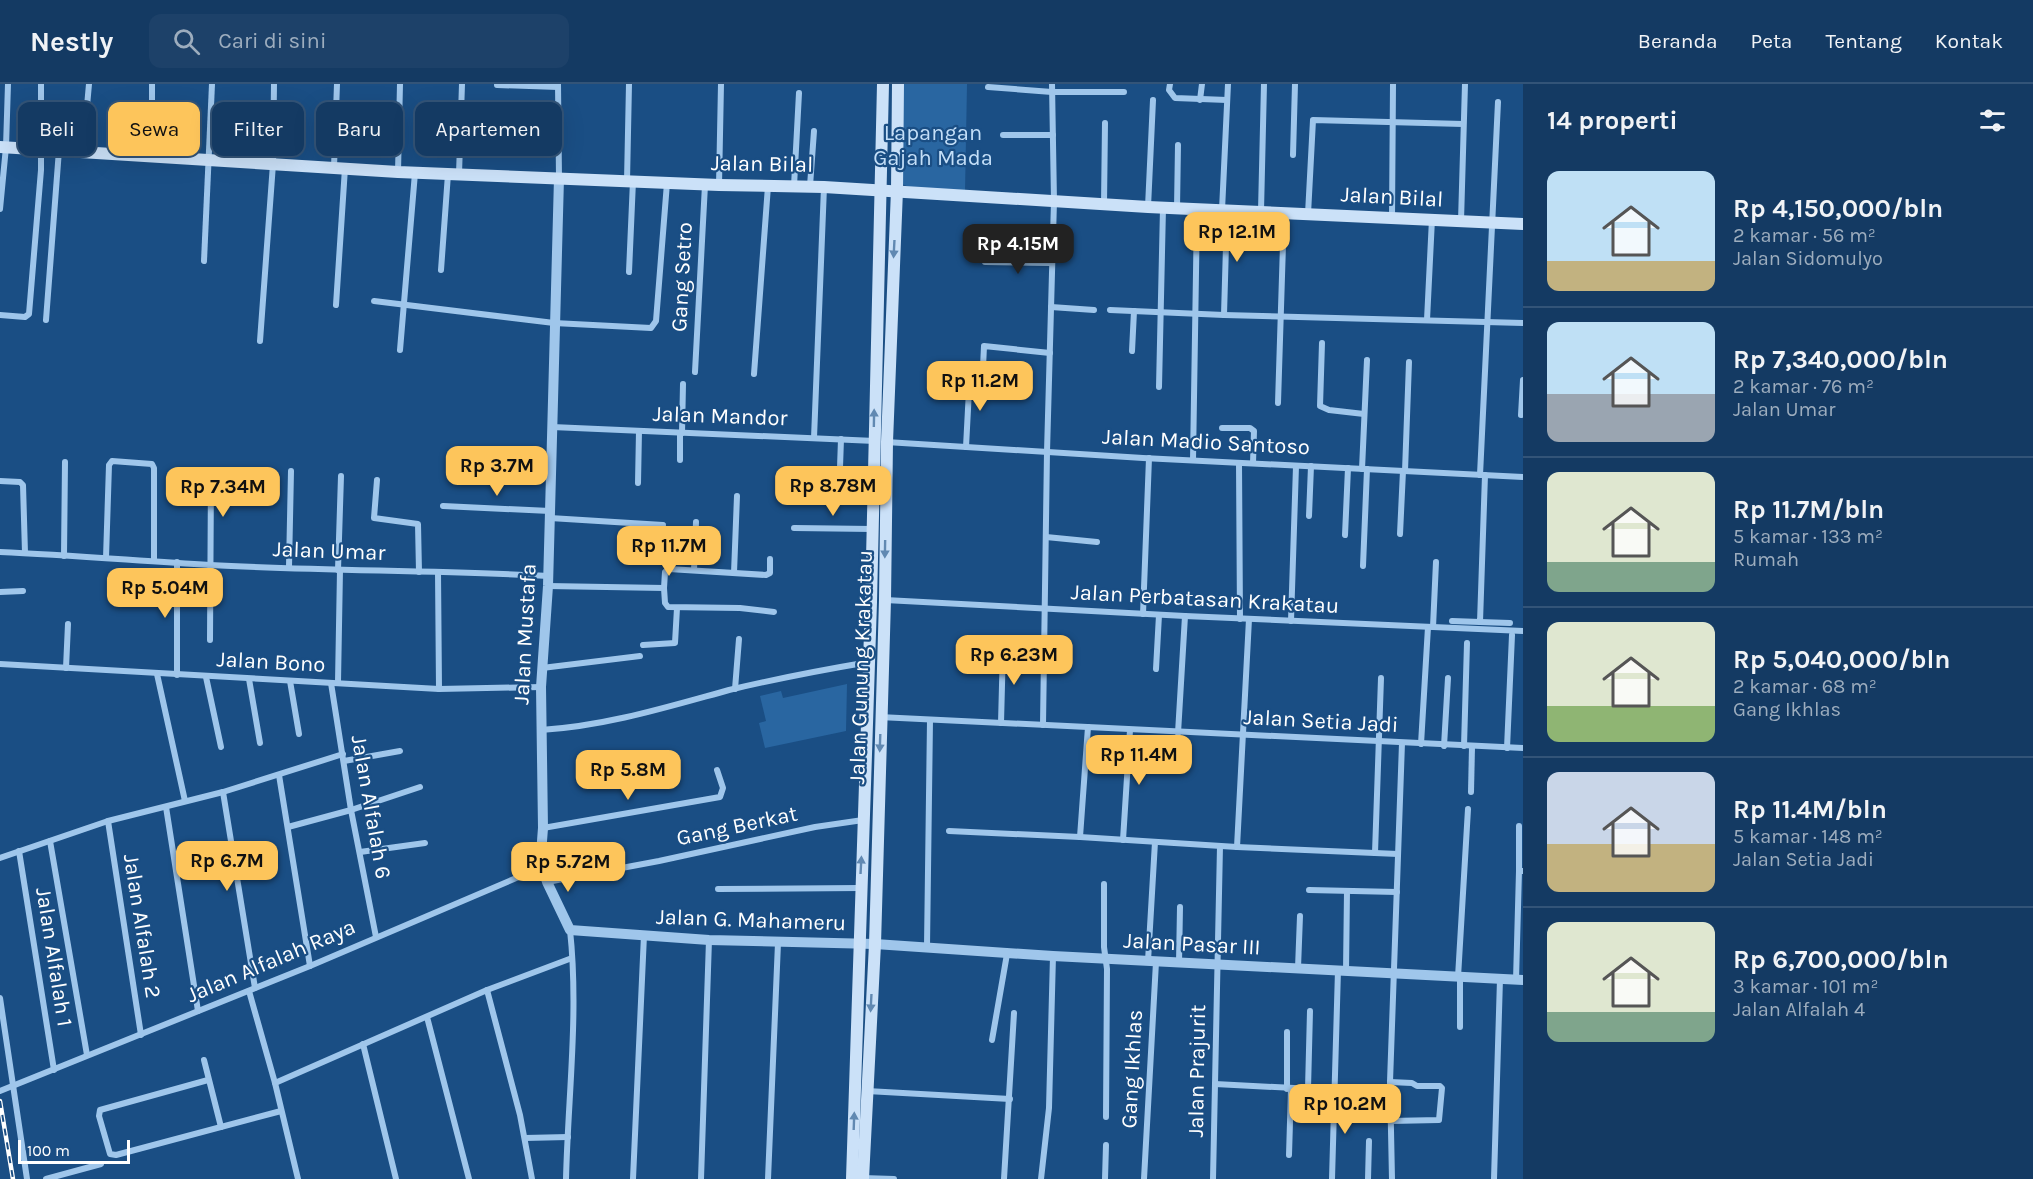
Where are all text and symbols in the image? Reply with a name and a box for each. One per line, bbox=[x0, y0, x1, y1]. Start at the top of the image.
search box bbox=[149, 14, 569, 68]
text: Nestly bbox=[30, 25, 113, 58]
icon: search bbox=[170, 25, 203, 58]
text: Cari di sini bbox=[218, 28, 326, 54]
text: Beranda bbox=[1638, 29, 1718, 53]
text: Peta bbox=[1751, 29, 1792, 53]
text: Tentang bbox=[1825, 29, 1902, 53]
text: Kontak bbox=[1935, 29, 2003, 53]
chip: Beli bbox=[18, 102, 96, 156]
chip: Sewa bbox=[108, 102, 200, 156]
chip: Filter bbox=[212, 102, 304, 156]
chip: Baru bbox=[316, 102, 403, 156]
chip: Apartemen bbox=[415, 102, 562, 156]
icon: filters bbox=[1976, 104, 2009, 137]
text: 14 properti bbox=[1547, 105, 1678, 136]
park label: Lapangan Gajah Mada bbox=[873, 120, 993, 171]
street label: Jalan Bilal bbox=[711, 150, 813, 178]
street label: Jalan Bilal bbox=[1340, 181, 1444, 213]
text: Rp 4,150,000/bln bbox=[1733, 193, 1943, 224]
icon: home bbox=[1595, 195, 1667, 267]
pin: Rp 12.1M bbox=[1175, 212, 1299, 263]
text: Rp 12.1M bbox=[1198, 220, 1276, 243]
street label: Gang Setro bbox=[666, 221, 698, 333]
pin: Rp 4.15M bbox=[956, 224, 1080, 275]
text: 2 kamar · 56 m² bbox=[1733, 224, 1876, 247]
text: Rp 4.15M bbox=[977, 232, 1059, 255]
one-way arrow bbox=[889, 239, 899, 258]
text: Jalan Sidomulyo bbox=[1733, 247, 1883, 270]
text: Rp 7,340,000/bln bbox=[1733, 344, 1948, 375]
icon: home bbox=[1595, 346, 1667, 418]
pin: Rp 11.2M bbox=[918, 361, 1042, 412]
text: Rp 11.2M bbox=[941, 369, 1019, 392]
text: 2 kamar · 76 m² bbox=[1733, 375, 1874, 398]
text: Jalan Umar bbox=[1733, 398, 1836, 421]
street label: Jalan Mandor bbox=[652, 401, 788, 431]
one-way arrow bbox=[870, 408, 879, 427]
street label: Jalan Madio Santoso bbox=[1102, 424, 1310, 460]
pin: Rp 3.7M bbox=[442, 446, 552, 497]
text: Rp 3.7M bbox=[460, 454, 534, 477]
pin: Rp 8.78M bbox=[771, 466, 895, 517]
pin: Rp 7.34M bbox=[161, 467, 285, 518]
text: Rp 8.78M bbox=[789, 474, 877, 497]
text: Rp 7.34M bbox=[180, 475, 266, 498]
text: Rp 11.7M/bln bbox=[1733, 494, 1884, 525]
icon: home bbox=[1595, 496, 1667, 568]
text: 5 kamar · 133 m² bbox=[1733, 525, 1883, 548]
pin: Rp 11.7M bbox=[607, 526, 731, 577]
text: Rp 11.7M bbox=[631, 534, 707, 557]
street label: Jalan Umar bbox=[272, 536, 386, 566]
one-way arrow bbox=[880, 539, 890, 558]
text: Rumah bbox=[1733, 548, 1799, 571]
street label: Jalan Gunung Krakatau bbox=[844, 549, 878, 785]
street label: Jalan Mustafa bbox=[508, 563, 542, 705]
pin: Rp 5.04M bbox=[103, 568, 227, 619]
text: Rp 5.04M bbox=[121, 576, 209, 599]
street label: Jalan Perbatasan Krakatau bbox=[1070, 579, 1340, 619]
pin: Rp 6.23M bbox=[952, 635, 1076, 686]
text: Rp 6.23M bbox=[970, 643, 1058, 666]
text: Rp 5,040,000/bln bbox=[1733, 644, 1951, 675]
street label: Jalan Bono bbox=[216, 646, 326, 678]
icon: home bbox=[1595, 646, 1667, 718]
text: 2 kamar · 68 m² bbox=[1733, 675, 1877, 698]
text: Gang Ikhlas bbox=[1733, 698, 1841, 721]
street label: Jalan Setia Jadi bbox=[1243, 704, 1399, 738]
street label: Jalan Alfalah 6 bbox=[346, 733, 396, 881]
one-way arrow bbox=[875, 734, 885, 753]
pin: Rp 11.4M bbox=[1077, 735, 1201, 786]
text: Rp 11.4M bbox=[1100, 743, 1178, 766]
pin: Rp 5.8M bbox=[573, 750, 683, 801]
text: Rp 5.8M bbox=[590, 758, 666, 781]
text: Rp 11.4M/bln bbox=[1733, 794, 1887, 825]
icon: home bbox=[1595, 796, 1667, 868]
street label: Gang Berkat bbox=[674, 801, 800, 851]
text: 5 kamar · 148 m² bbox=[1733, 825, 1883, 848]
pin: Rp 6.7M bbox=[172, 841, 282, 892]
pin: Rp 5.72M bbox=[506, 842, 630, 893]
text: Jalan Setia Jadi bbox=[1733, 848, 1874, 871]
text: Rp 6.7M bbox=[190, 849, 264, 872]
text: Rp 5.72M bbox=[525, 850, 611, 873]
street label: Jalan Alfalah 2 bbox=[118, 852, 166, 1000]
one-way arrow bbox=[857, 855, 866, 874]
street label: Jalan Alfalah 1 bbox=[30, 886, 78, 1028]
street label: Jalan G. Mahameru bbox=[655, 904, 847, 936]
street label: Jalan Alfalah Raya bbox=[183, 914, 359, 1008]
street label: Jalan Pasar III bbox=[1123, 927, 1261, 961]
text: Rp 6,700,000/bln bbox=[1733, 944, 1949, 975]
icon: home bbox=[1595, 946, 1667, 1018]
text: 3 kamar · 101 m² bbox=[1733, 975, 1878, 998]
one-way arrow bbox=[867, 993, 876, 1012]
text: Jalan Alfalah 4 bbox=[1733, 998, 1865, 1021]
street label: Jalan Prajurit bbox=[1183, 1004, 1211, 1138]
street label: Gang Ikhlas bbox=[1116, 1009, 1148, 1129]
pin: Rp 10.2M bbox=[1283, 1084, 1407, 1135]
text: Rp 10.2M bbox=[1303, 1092, 1387, 1115]
one-way arrow bbox=[849, 1111, 858, 1130]
scale bar bbox=[18, 1137, 130, 1164]
text: 100 m bbox=[27, 1141, 70, 1160]

